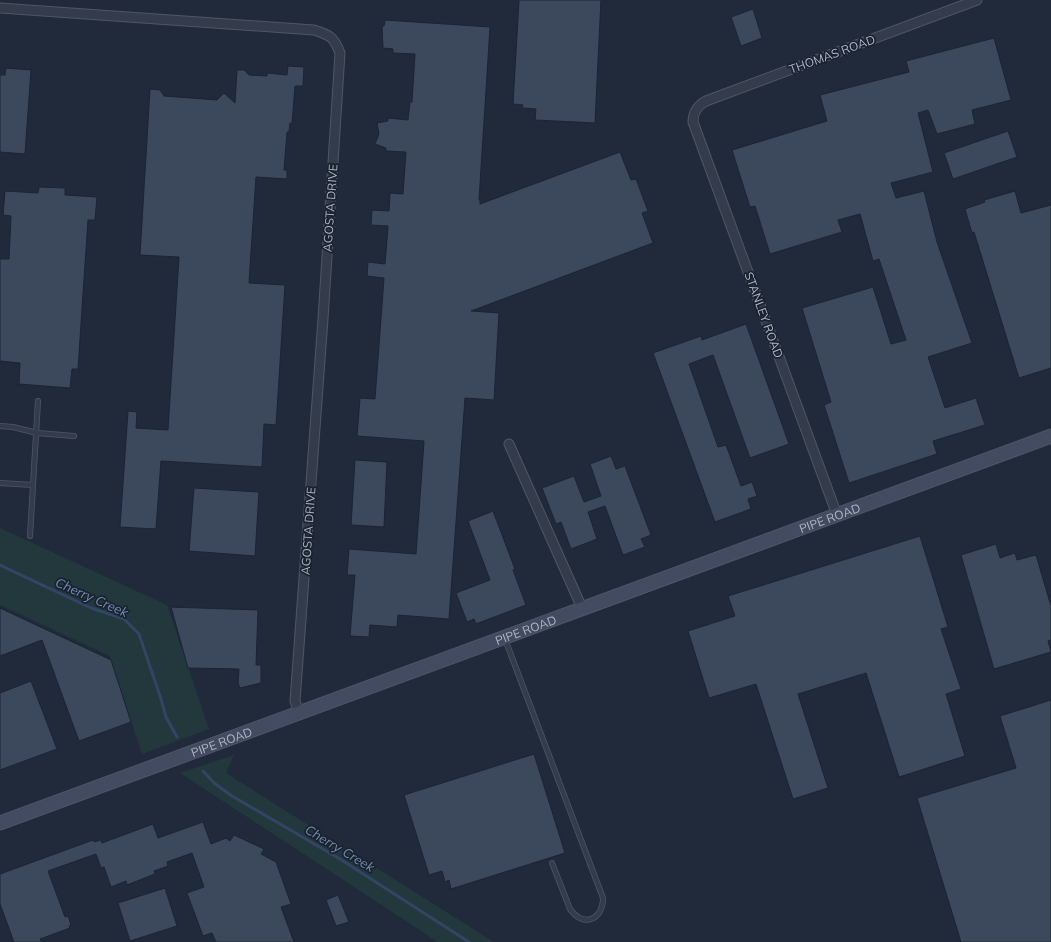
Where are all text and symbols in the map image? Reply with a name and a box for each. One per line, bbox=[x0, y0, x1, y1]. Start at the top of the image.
street label: THOMAS ROAD bbox=[787, 31, 877, 77]
street label: AGOSTA DRIVE bbox=[319, 164, 341, 252]
street label: STANLEY ROAD bbox=[741, 270, 787, 360]
street label: AGOSTA DRIVE bbox=[297, 487, 319, 575]
street label: PIPE ROAD bbox=[797, 499, 862, 536]
water label: Cherry Creek bbox=[53, 574, 131, 620]
street label: PIPE ROAD bbox=[493, 611, 558, 648]
street label: PIPE ROAD bbox=[189, 723, 254, 760]
water label: Cherry Creek bbox=[302, 821, 378, 875]

